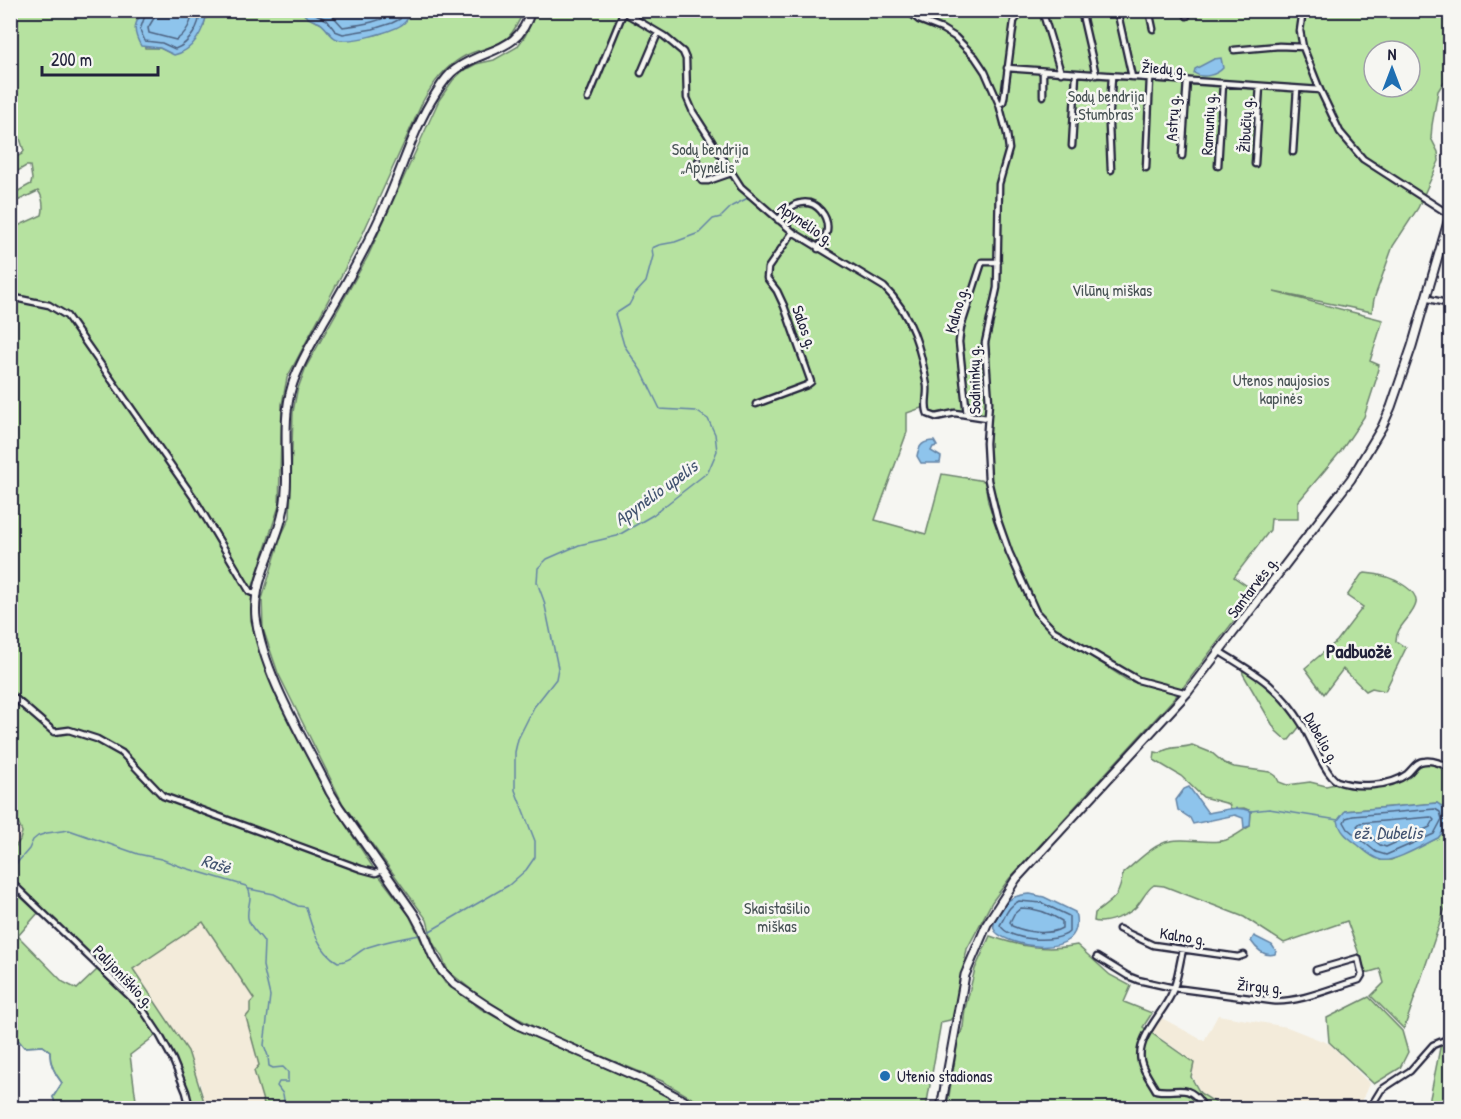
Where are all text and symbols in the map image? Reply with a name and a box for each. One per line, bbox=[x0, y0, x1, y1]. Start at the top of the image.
scale bar bbox=[42, 39, 158, 77]
north arrow bbox=[1362, 39, 1422, 99]
text: N bbox=[1388, 43, 1397, 65]
text: 200 m bbox=[51, 47, 92, 72]
street label: Žiedų g. bbox=[1141, 55, 1187, 81]
park label: Sodų bendrija „Stumbras“ bbox=[1068, 85, 1144, 125]
street label: Ramunių g. bbox=[1195, 92, 1221, 156]
street label: Astrų g. bbox=[1160, 94, 1184, 142]
street label: Žibučių g. bbox=[1233, 97, 1257, 153]
park label: Sodų bendrija „Apynėlis“ bbox=[672, 138, 748, 178]
street label: Apynėlio g. bbox=[774, 196, 838, 250]
park label: Vilūnų miškas bbox=[1072, 279, 1152, 301]
street label: Kalno g. bbox=[939, 284, 973, 336]
street label: Salos g. bbox=[787, 302, 823, 352]
street label: Sodininkų g. bbox=[962, 345, 986, 415]
park label: Utenos naujosios kapinės bbox=[1233, 369, 1329, 409]
water label: Apynėlio upelis bbox=[609, 453, 704, 531]
street label: Santarvės g. bbox=[1222, 552, 1282, 622]
district label: Padbuožė bbox=[1326, 637, 1392, 664]
street label: Dubelio g. bbox=[1299, 708, 1345, 768]
water label: ež. Dubelis bbox=[1354, 820, 1425, 845]
water label: Rašė bbox=[198, 847, 235, 880]
park label: Skaistašilio miškas bbox=[744, 897, 810, 937]
street label: Kalno g. bbox=[1158, 921, 1208, 951]
street label: Palijoniškio g. bbox=[88, 940, 160, 1012]
street label: Žirgų g. bbox=[1236, 973, 1284, 999]
place label: Utenio stadionas bbox=[897, 1065, 993, 1087]
marker: Utenio stadionas bbox=[878, 1069, 892, 1083]

